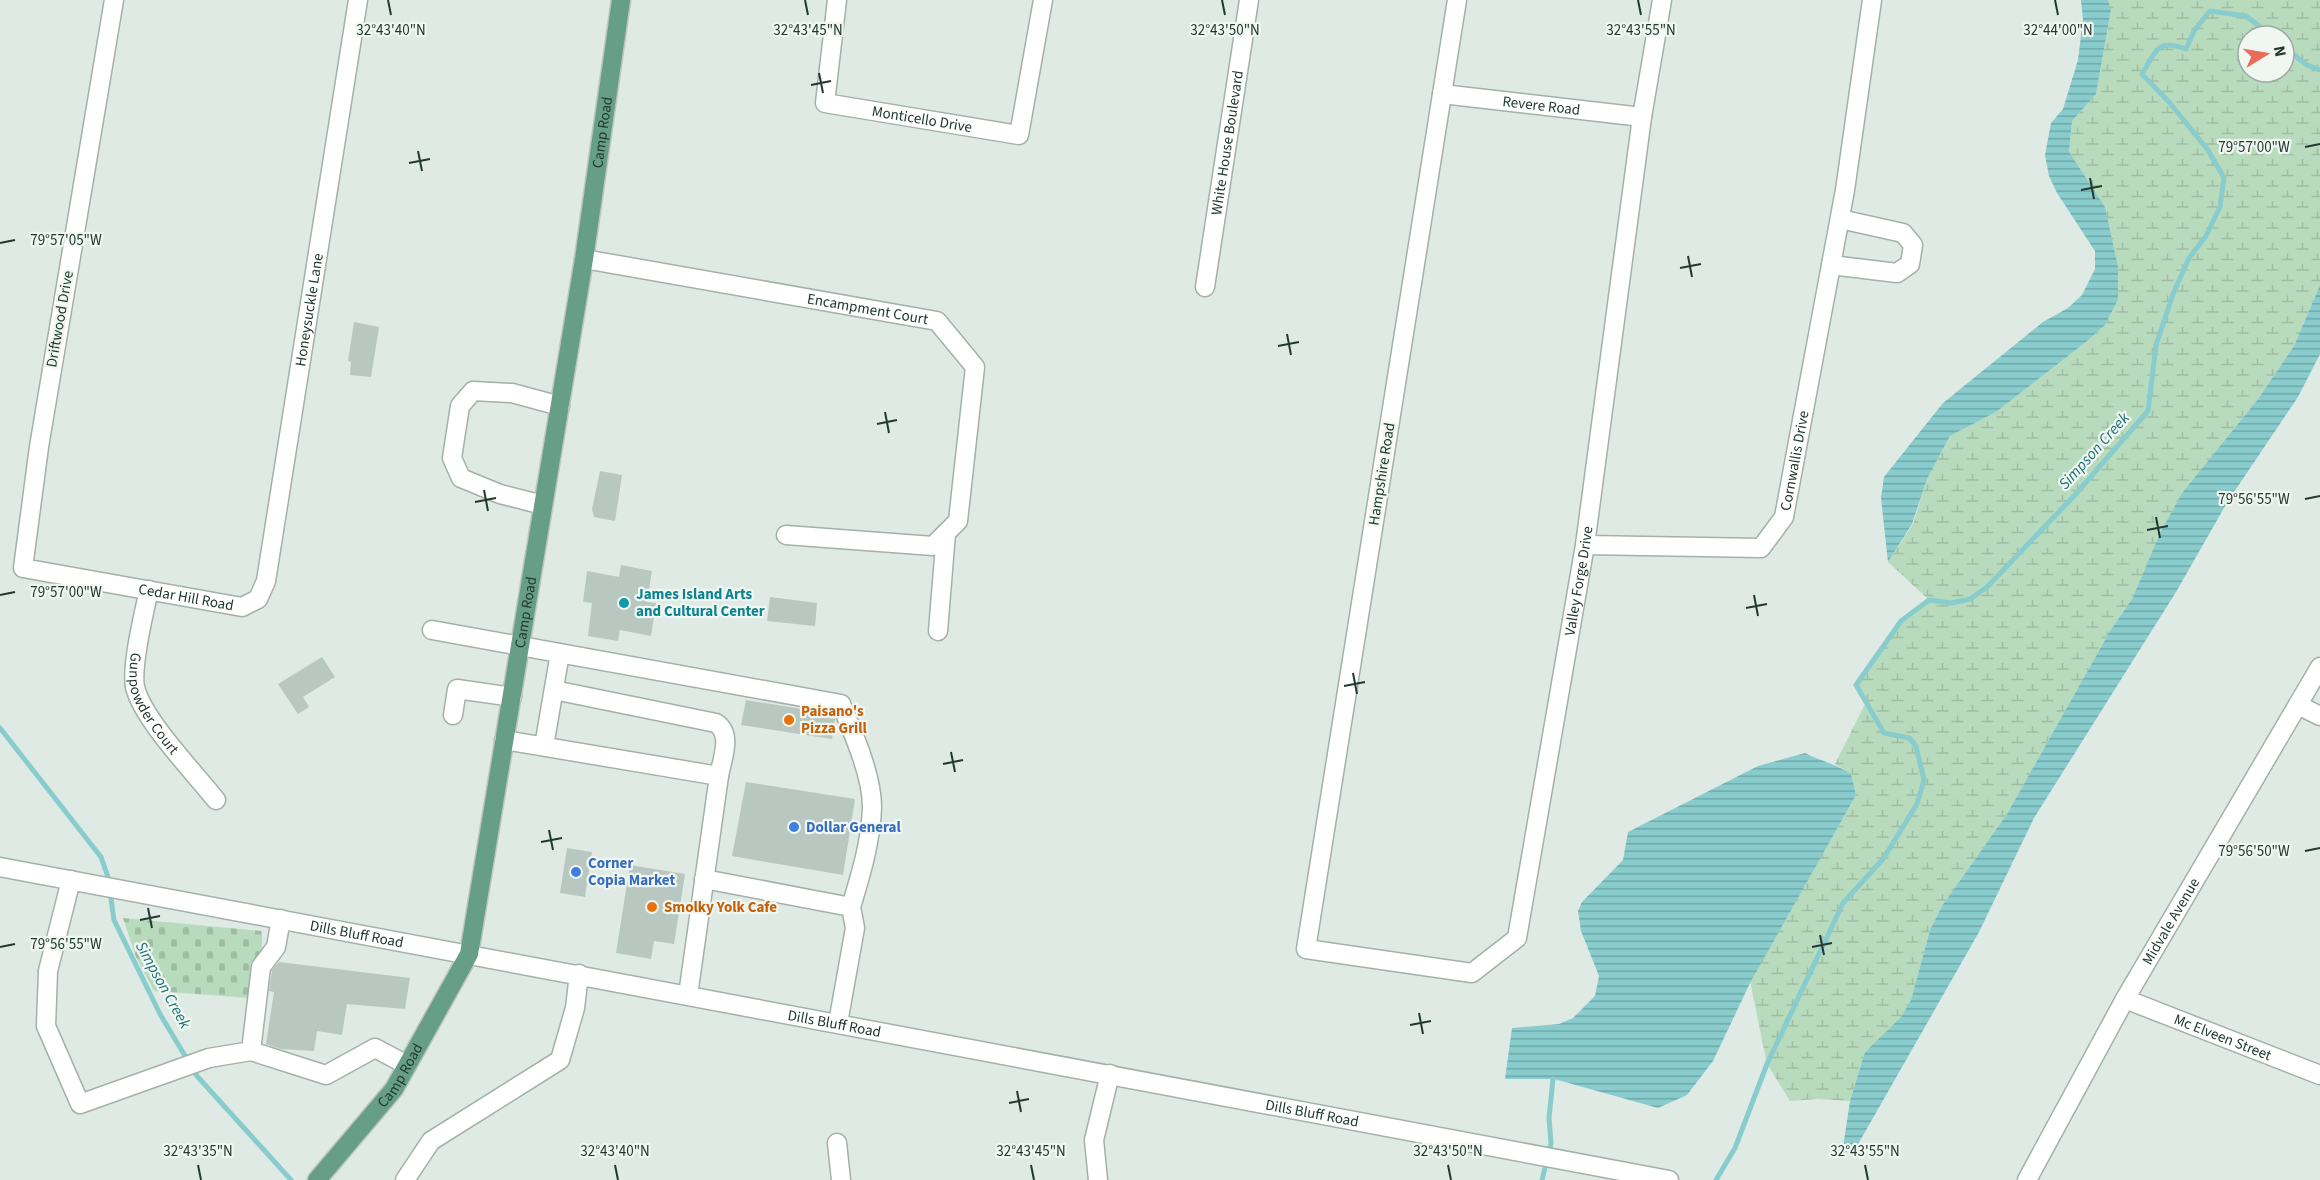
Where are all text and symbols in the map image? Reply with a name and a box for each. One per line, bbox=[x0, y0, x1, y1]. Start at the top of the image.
text: 32°43'40"N bbox=[356, 20, 426, 41]
text: 32°43'45"N bbox=[773, 20, 843, 41]
text: 32°43'50"N bbox=[1190, 20, 1260, 41]
text: 32°43'55"N bbox=[1606, 20, 1676, 41]
text: 32°44'00"N bbox=[2023, 20, 2093, 41]
north arrow bbox=[2236, 24, 2296, 84]
text: N bbox=[2268, 44, 2292, 59]
street label: White House Boulevard bbox=[1206, 69, 1249, 216]
street label: Revere Road bbox=[1501, 91, 1581, 120]
street label: Camp Road bbox=[587, 95, 618, 170]
street label: Monticello Drive bbox=[870, 100, 974, 138]
text: 79°57'00"W bbox=[2218, 137, 2290, 158]
text: 79°57'05"W bbox=[30, 230, 102, 251]
street label: Honeysuckle Lane bbox=[290, 252, 328, 368]
street label: Driftwood Drive bbox=[41, 269, 79, 369]
street label: Encampment Court bbox=[805, 288, 930, 330]
water label: Simpson Creek bbox=[2054, 407, 2135, 494]
street label: Cornwallis Drive bbox=[1775, 409, 1814, 512]
street label: Hampshire Road bbox=[1364, 421, 1400, 527]
text: 79°56'55"W bbox=[2218, 489, 2290, 510]
street label: Valley Forge Drive bbox=[1559, 525, 1598, 637]
street label: Camp Road bbox=[509, 575, 542, 650]
street label: Cedar Hill Road bbox=[137, 578, 235, 616]
text: 79°57'00"W bbox=[30, 582, 102, 603]
place label: James Island Arts and Cultural Center bbox=[636, 584, 765, 622]
marker: James Island Arts and Cultural Center bbox=[617, 596, 631, 610]
street label: Gunpowder Court bbox=[124, 652, 184, 759]
place label: Paisano's Pizza Grill bbox=[801, 701, 868, 739]
marker: Paisano's Pizza Grill bbox=[782, 713, 796, 727]
place label: Dollar General bbox=[806, 817, 901, 838]
marker: Dollar General bbox=[787, 820, 801, 834]
text: 79°56'50"W bbox=[2218, 841, 2290, 862]
place label: Corner Copia Market bbox=[588, 853, 675, 891]
marker: Corner Copia Market bbox=[569, 865, 583, 879]
street label: Midvale Avenue bbox=[2137, 874, 2204, 969]
place label: Smolky Yolk Cafe bbox=[664, 897, 777, 918]
marker: Smolky Yolk Cafe bbox=[645, 900, 659, 914]
street label: Dills Bluff Road bbox=[308, 915, 405, 953]
text: 79°56'55"W bbox=[30, 934, 102, 955]
water label: Simpson Creek bbox=[130, 937, 196, 1033]
street label: Dills Bluff Road bbox=[786, 1004, 883, 1043]
street label: Mc Elveen Street bbox=[2171, 1009, 2275, 1066]
street label: Camp Road bbox=[372, 1039, 428, 1112]
street label: Dills Bluff Road bbox=[1264, 1094, 1361, 1132]
text: 32°43'35"N bbox=[163, 1141, 233, 1162]
text: 32°43'40"N bbox=[580, 1141, 650, 1162]
text: 32°43'45"N bbox=[996, 1141, 1066, 1162]
text: 32°43'50"N bbox=[1413, 1141, 1483, 1162]
text: 32°43'55"N bbox=[1830, 1141, 1900, 1162]

